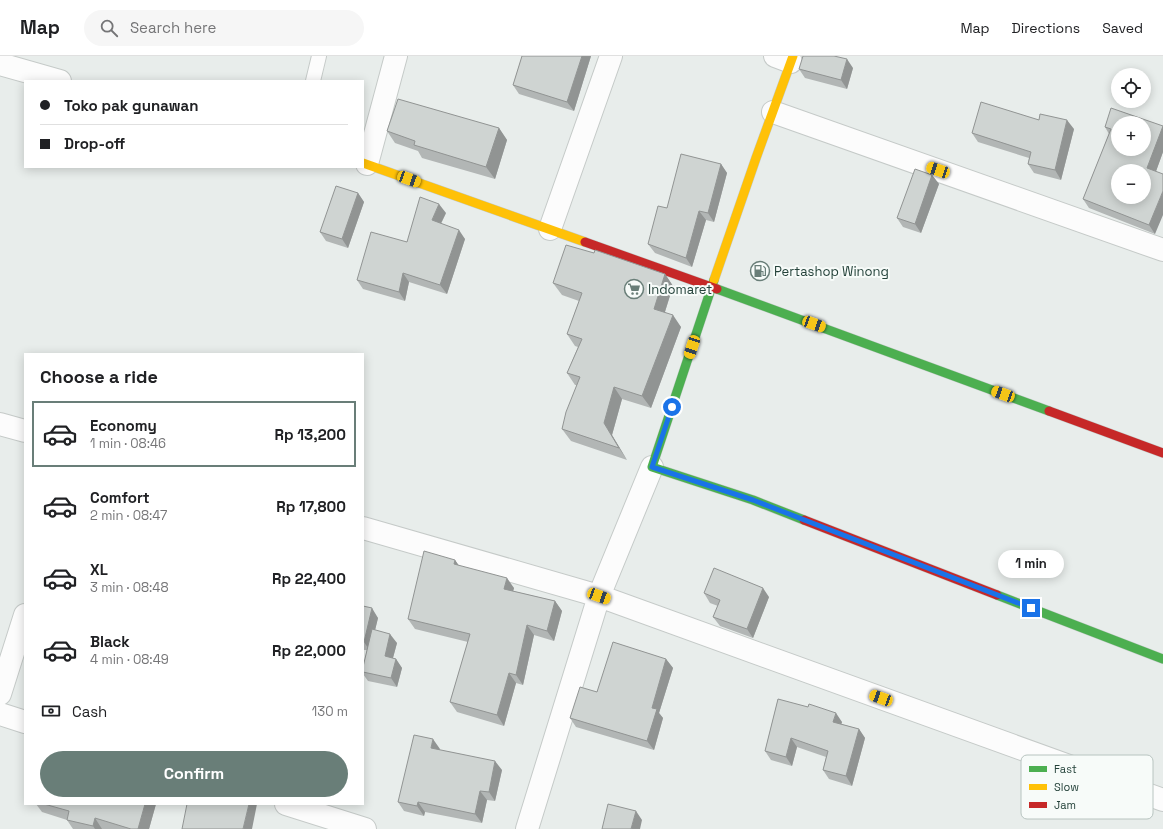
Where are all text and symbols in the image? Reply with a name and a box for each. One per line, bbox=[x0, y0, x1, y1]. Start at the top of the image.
search box bbox=[84, 10, 364, 46]
text: Map bbox=[20, 15, 60, 40]
icon: search bbox=[98, 17, 120, 39]
text: Search here bbox=[130, 18, 216, 37]
text: Map bbox=[960, 19, 990, 37]
text: Directions bbox=[1012, 19, 1080, 37]
text: Saved bbox=[1102, 19, 1143, 37]
map controls bbox=[1111, 68, 1151, 204]
button: locate bbox=[1111, 68, 1151, 108]
text: Toko pak gunawan bbox=[64, 96, 198, 115]
button: + bbox=[1111, 116, 1151, 156]
text: Drop-off bbox=[64, 134, 125, 153]
car bbox=[925, 160, 951, 180]
button: − bbox=[1111, 164, 1151, 204]
car bbox=[396, 169, 422, 189]
fuel station icon: Pertashop Winong bbox=[749, 260, 771, 282]
place label: Pertashop Winong bbox=[774, 263, 889, 280]
supermarket icon: Indomaret bbox=[623, 278, 645, 300]
place label: Indomaret bbox=[648, 281, 712, 298]
car bbox=[801, 314, 827, 334]
car bbox=[683, 334, 701, 360]
text: Choose a ride bbox=[40, 365, 158, 388]
car bbox=[990, 384, 1016, 404]
route start bbox=[663, 398, 681, 416]
icon: car bbox=[42, 416, 78, 452]
text: Economy bbox=[90, 416, 157, 435]
text: Rp 13,200 bbox=[274, 425, 346, 444]
text: 1 min · 08:46 bbox=[90, 435, 166, 452]
icon: car bbox=[42, 488, 78, 524]
text: Comfort bbox=[90, 488, 150, 507]
text: Rp 17,800 bbox=[276, 497, 346, 516]
text: 2 min · 08:47 bbox=[90, 507, 167, 524]
callout: 1 min bbox=[998, 550, 1064, 578]
text: 1 min bbox=[1015, 555, 1047, 572]
icon: car bbox=[42, 560, 78, 596]
text: XL bbox=[90, 560, 108, 579]
text: Rp 22,400 bbox=[272, 569, 346, 588]
text: 3 min · 08:48 bbox=[90, 579, 169, 596]
car bbox=[586, 586, 612, 606]
route end bbox=[1022, 599, 1040, 617]
icon: car bbox=[42, 632, 78, 668]
text: Black bbox=[90, 632, 130, 651]
text: Rp 22,000 bbox=[272, 641, 346, 660]
text: 4 min · 08:49 bbox=[90, 651, 169, 668]
car bbox=[868, 688, 894, 708]
icon: cash bbox=[40, 700, 62, 722]
text: Cash bbox=[72, 702, 107, 721]
text: 130 m bbox=[312, 703, 348, 720]
button: Confirm bbox=[40, 751, 348, 797]
legend bbox=[1021, 755, 1153, 819]
text: Fast bbox=[1054, 762, 1077, 776]
text: Slow bbox=[1054, 780, 1079, 794]
text: Jam bbox=[1054, 798, 1076, 812]

